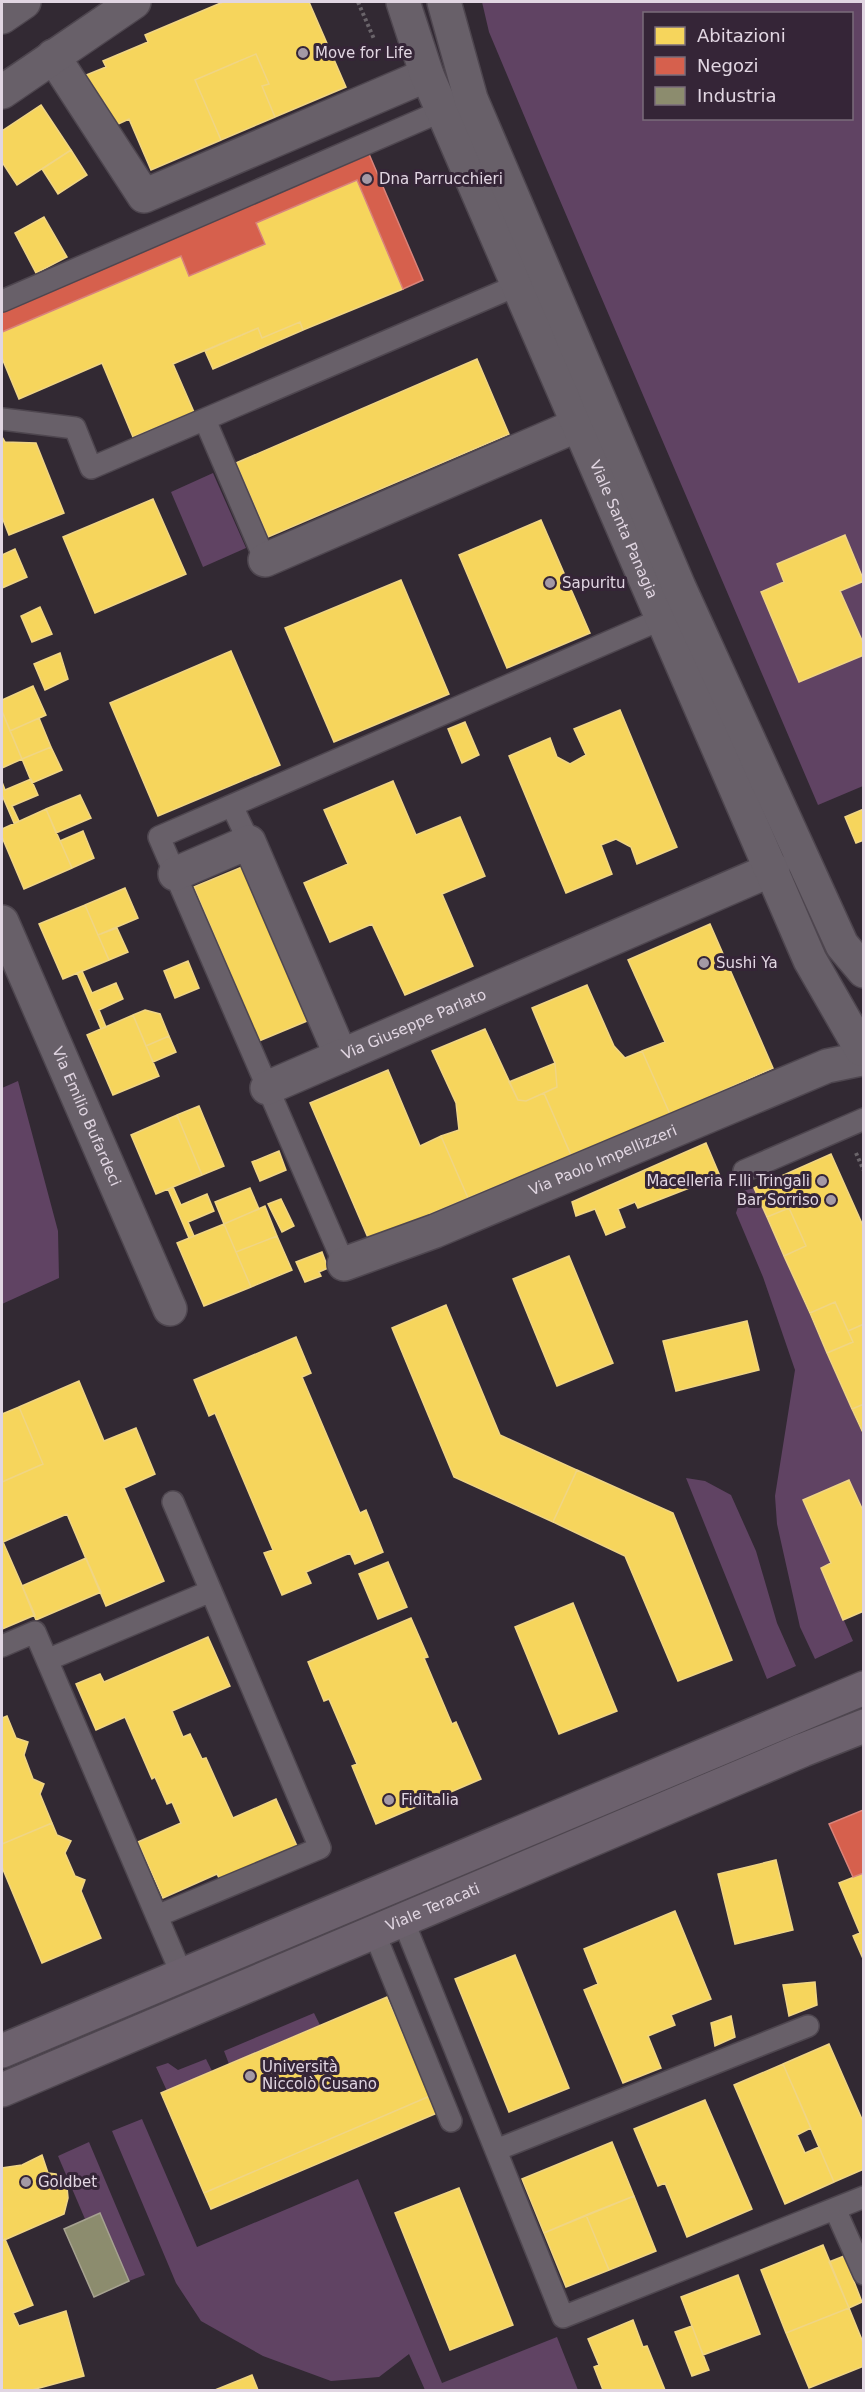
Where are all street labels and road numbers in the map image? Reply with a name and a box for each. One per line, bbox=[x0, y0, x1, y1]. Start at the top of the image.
street label: Viale Santa Panagia bbox=[586, 458, 661, 601]
street label: Via Giuseppe Parlato bbox=[339, 985, 489, 1064]
street label: Via Emilio Bufardeci bbox=[48, 1044, 125, 1189]
street label: Via Paolo Impellizzeri bbox=[526, 1121, 680, 1199]
street label: Viale Teracati bbox=[383, 1879, 482, 1935]

